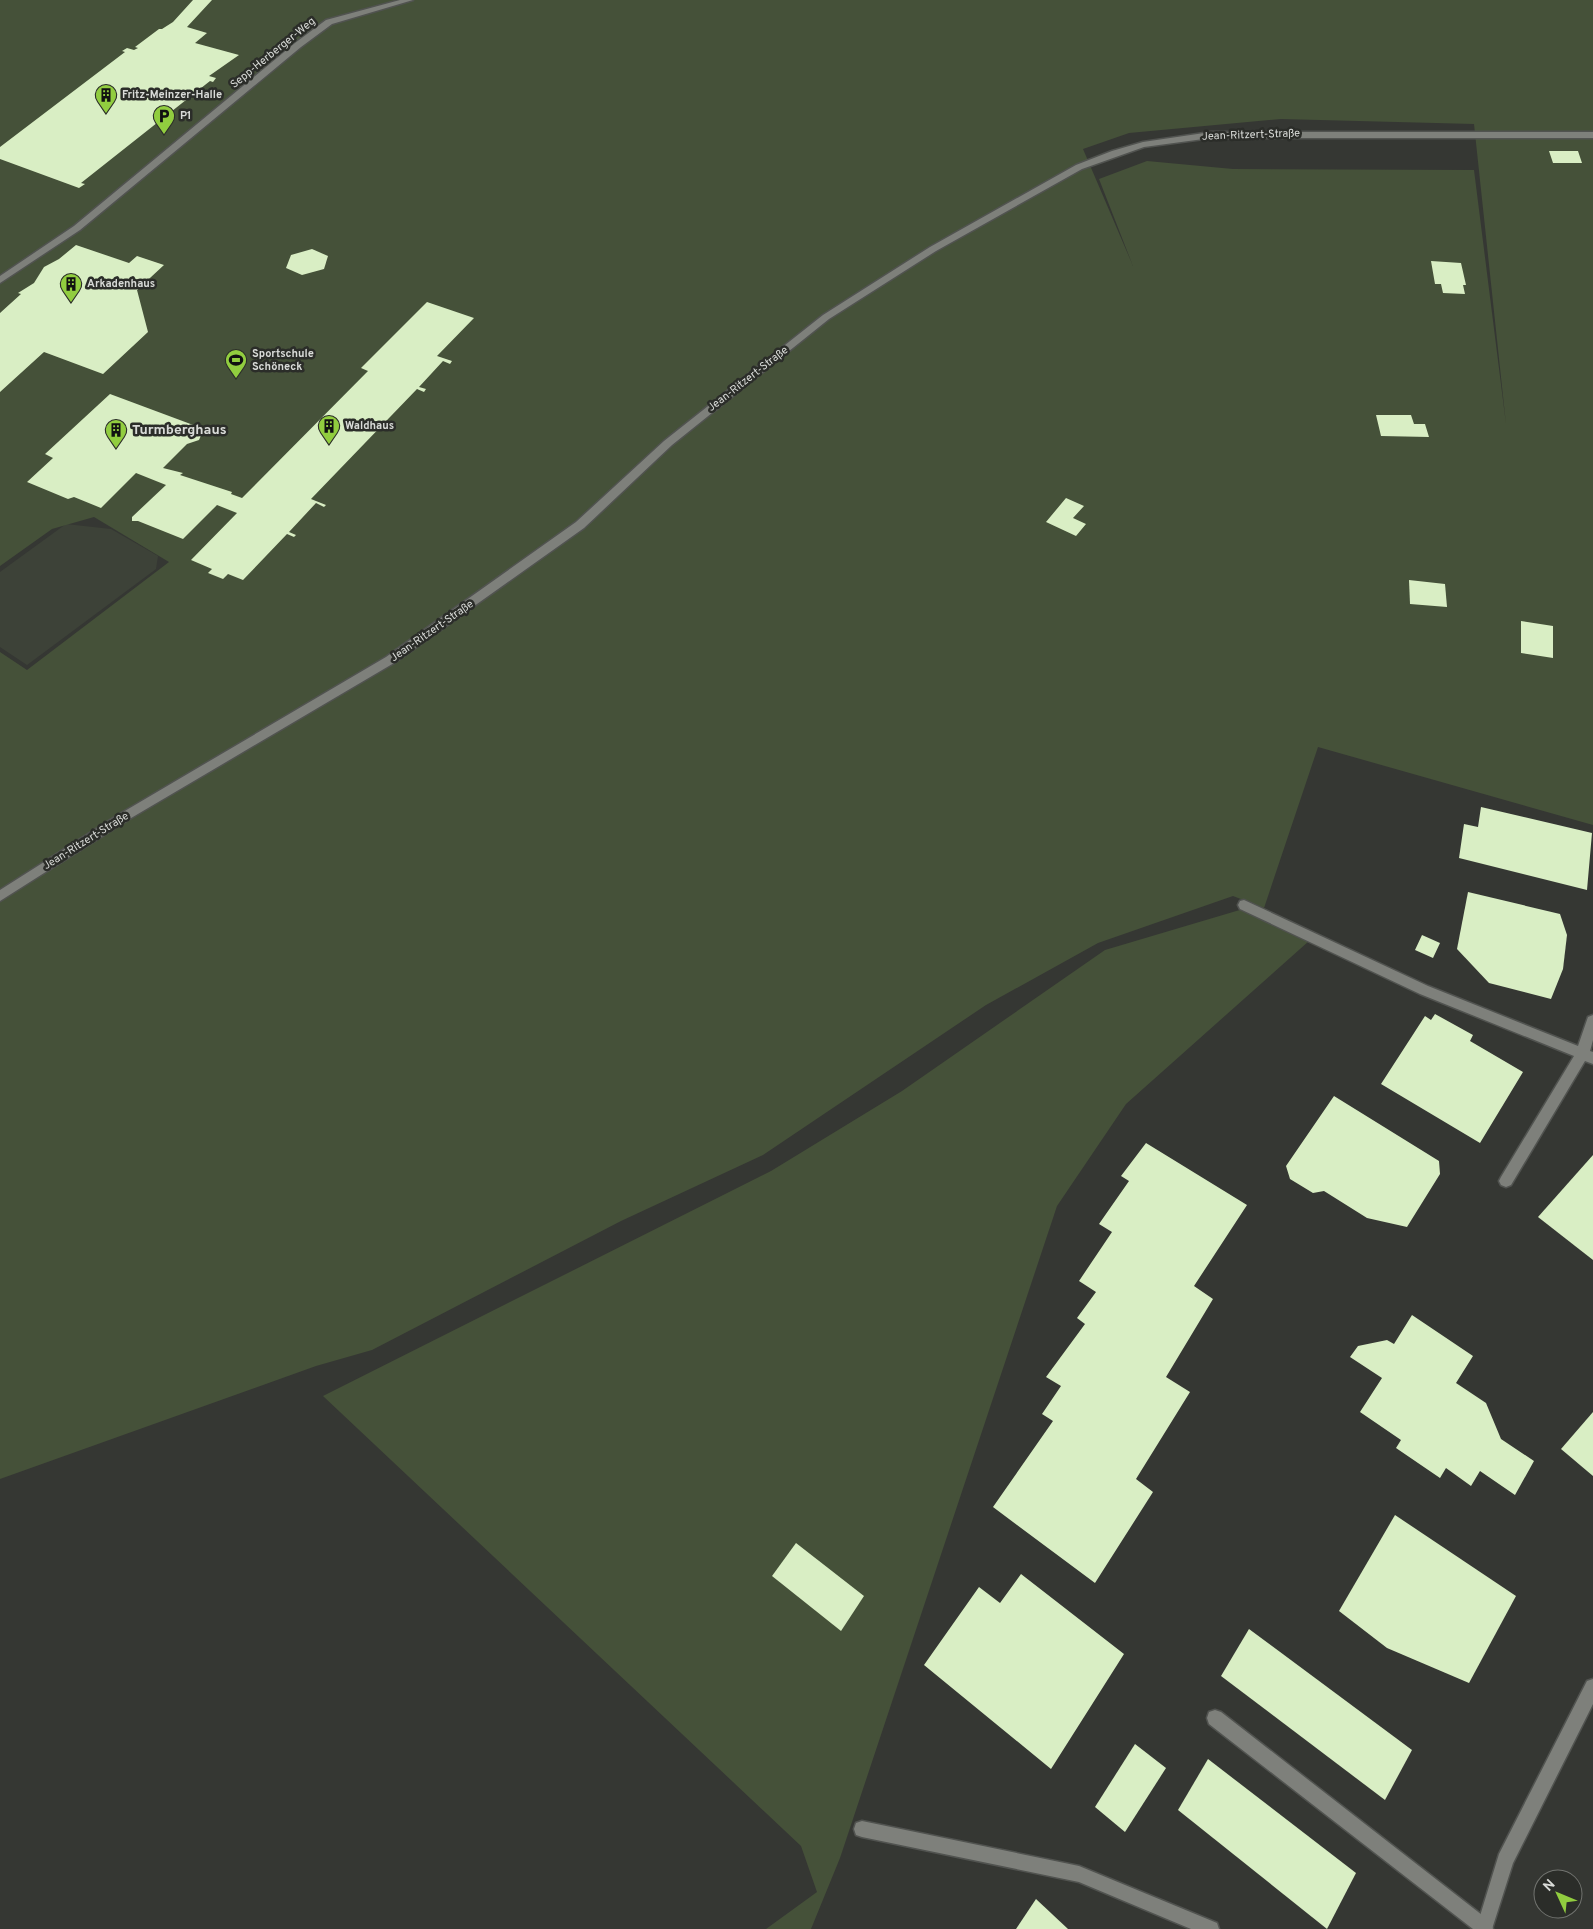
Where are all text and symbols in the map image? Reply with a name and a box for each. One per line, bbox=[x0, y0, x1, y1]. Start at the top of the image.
street label: Sepp-Herberger-Weg bbox=[228, 14, 318, 92]
building icon: Fritz-Meinzer-Halle bbox=[94, 83, 118, 114]
place label: Fritz-Meinzer-Halle bbox=[122, 88, 222, 102]
parking icon: P1 bbox=[152, 104, 176, 135]
place label: P1 bbox=[180, 109, 191, 123]
street label: Jean-Ritzert-Straße bbox=[1202, 126, 1300, 144]
building icon: Arkadenhaus bbox=[59, 272, 83, 303]
place label: Arkadenhaus bbox=[87, 277, 155, 291]
street label: Jean-Ritzert-Straße bbox=[705, 343, 791, 415]
place label: Sportschule Schöneck bbox=[252, 347, 314, 374]
sports icon: Sportschule Schöneck bbox=[224, 348, 248, 379]
building icon: Waldhaus bbox=[317, 414, 341, 445]
building icon: Turmberghaus bbox=[104, 418, 128, 449]
place label: Waldhaus bbox=[345, 419, 394, 433]
place label: Turmberghaus bbox=[132, 422, 227, 439]
street label: Jean-Ritzert-Straße bbox=[388, 597, 476, 665]
street label: Jean-Ritzert-Straße bbox=[41, 809, 131, 873]
north arrow bbox=[1533, 1869, 1583, 1919]
text: N bbox=[1540, 1876, 1559, 1896]

